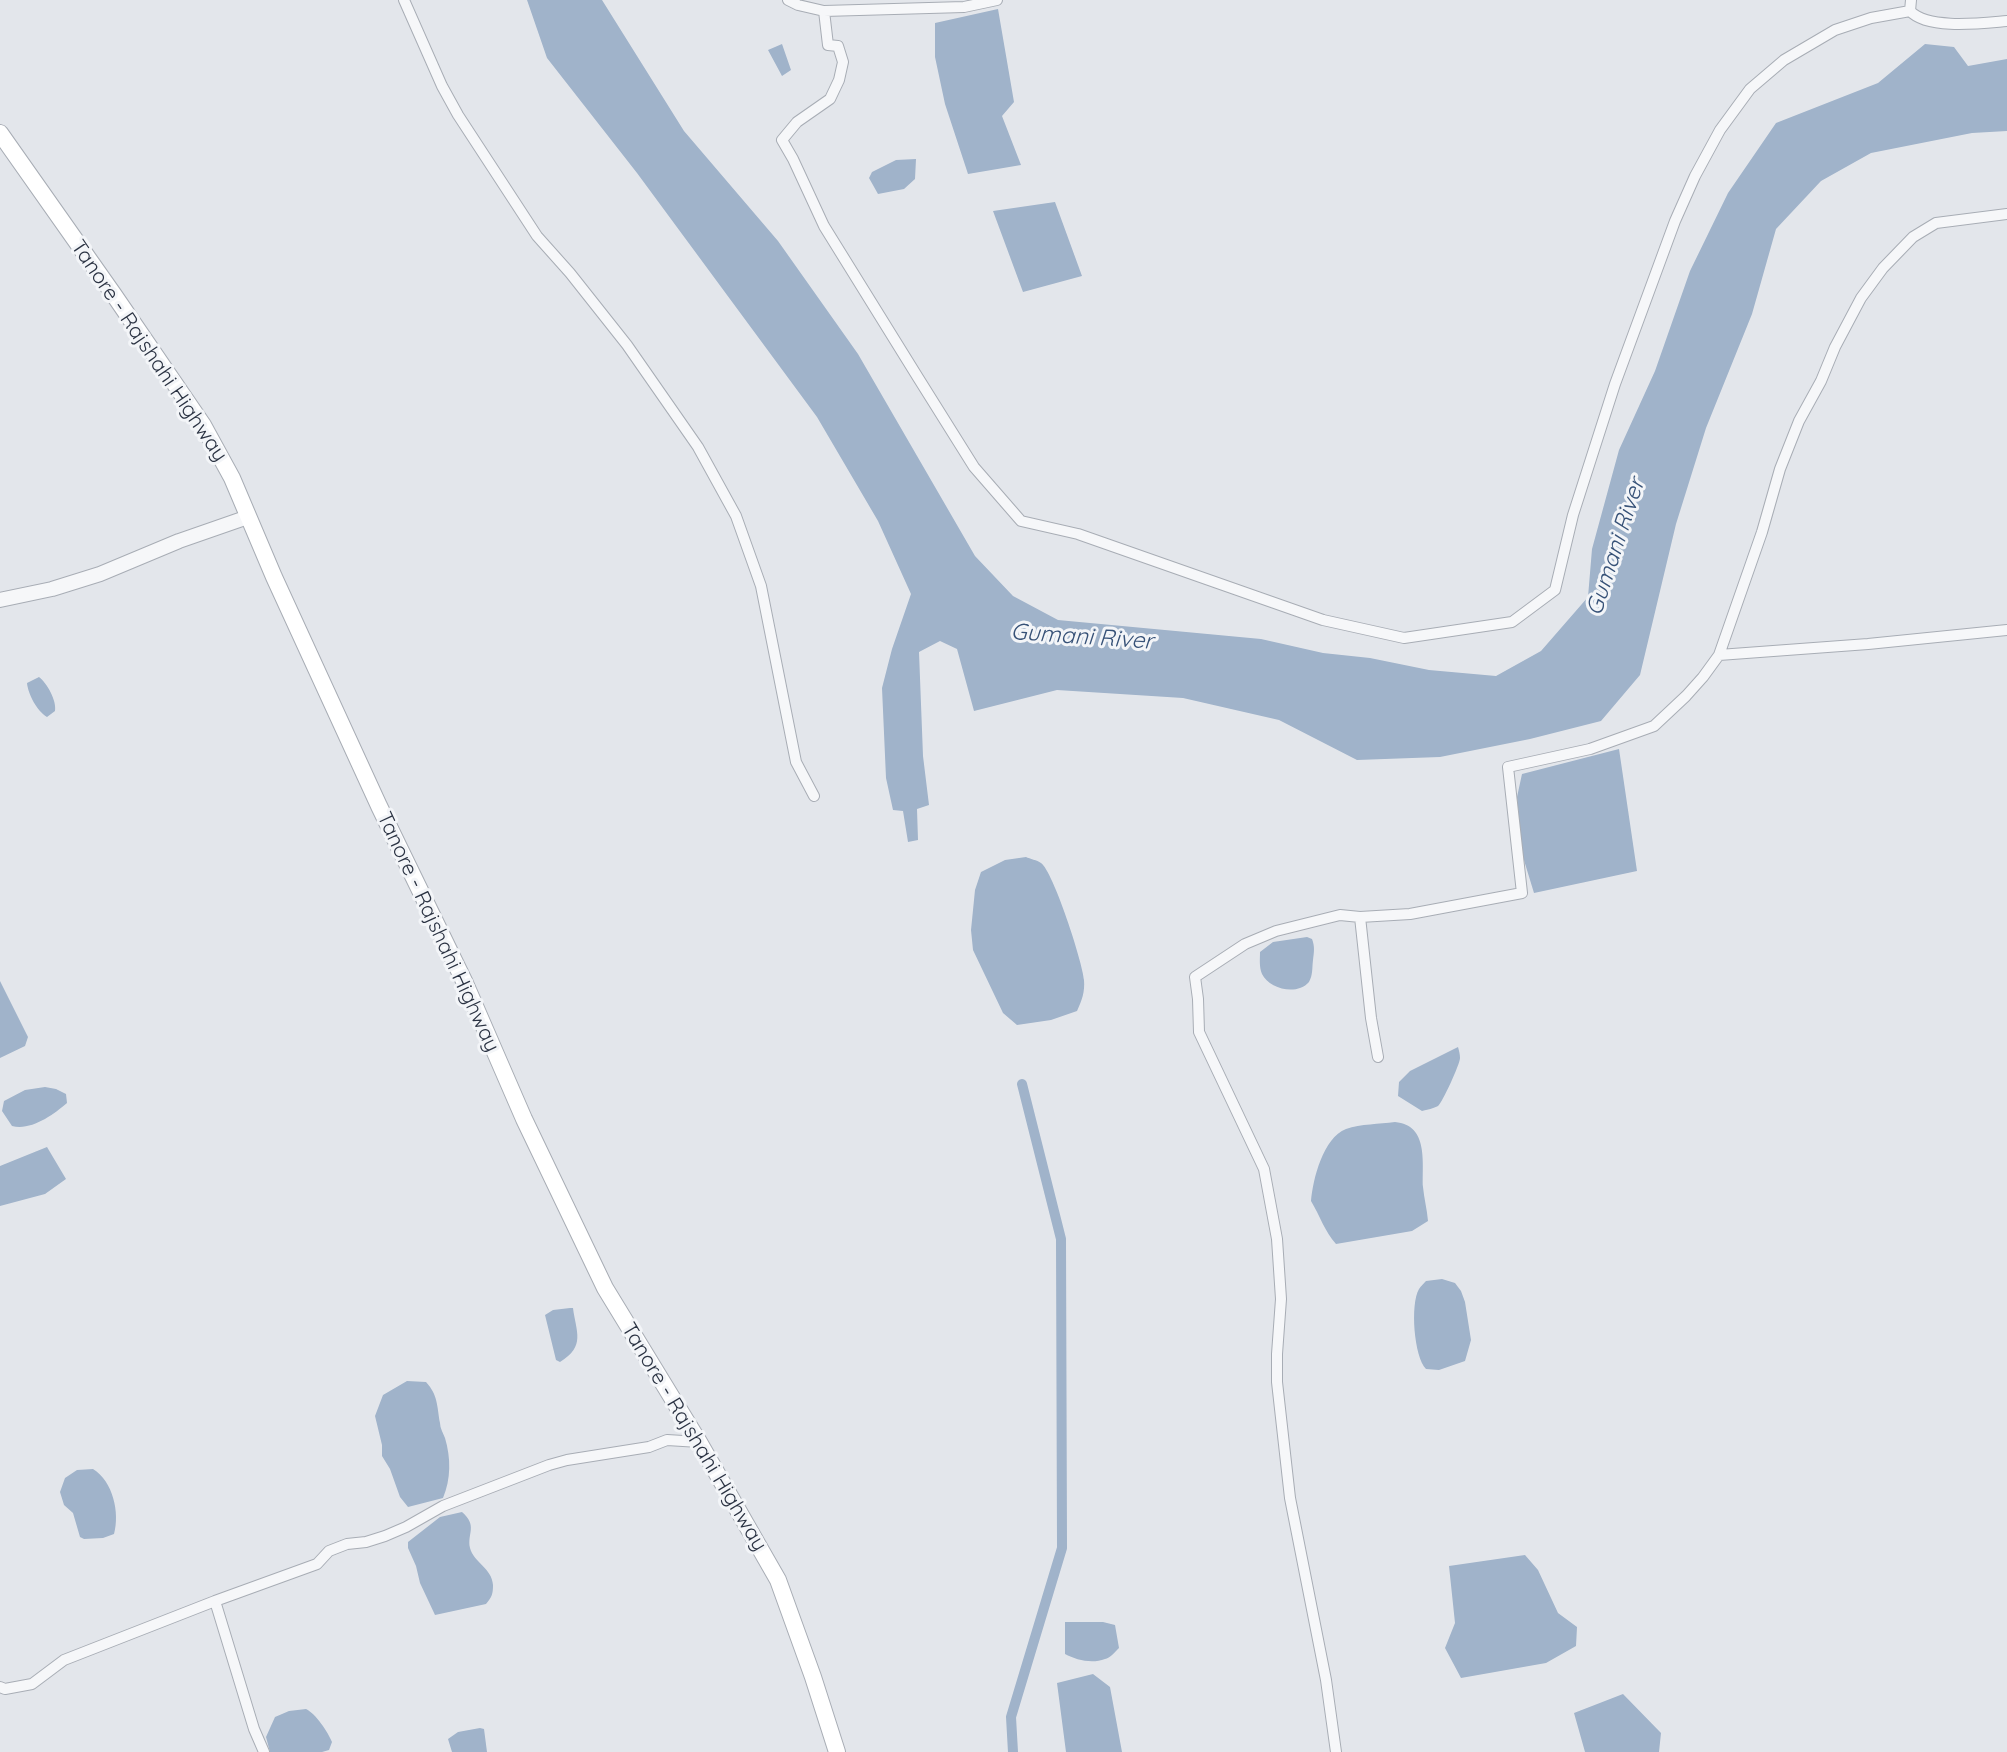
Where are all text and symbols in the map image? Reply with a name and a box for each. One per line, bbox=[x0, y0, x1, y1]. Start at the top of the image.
street label: Tanore - Rajshahi Highway bbox=[65, 235, 233, 467]
water label: Gumani River bbox=[1581, 475, 1651, 619]
water label: Gumani River bbox=[1010, 618, 1154, 656]
street label: Tanore - Rajshahi Highway bbox=[371, 808, 505, 1056]
street label: Tanore - Rajshahi Highway bbox=[616, 1318, 772, 1556]

